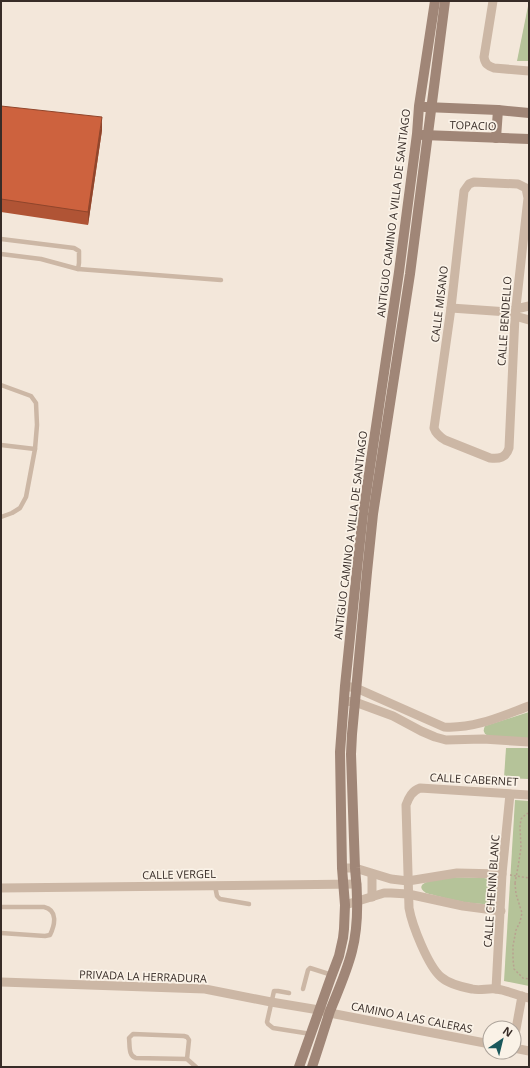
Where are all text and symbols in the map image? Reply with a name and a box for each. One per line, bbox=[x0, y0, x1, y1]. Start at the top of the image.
street label: ANTIGUO CAMINO A VILLA DE SANTIAGO bbox=[373, 108, 413, 318]
street label: TOPACIO bbox=[449, 117, 497, 133]
street label: CALLE MISANO bbox=[427, 265, 451, 343]
street label: CALLE BENDELLO bbox=[493, 276, 515, 366]
street label: ANTIGUO CAMINO A VILLA DE SANTIAGO bbox=[330, 430, 370, 640]
street label: CALLE CABERNET bbox=[429, 769, 519, 789]
street label: CALLE CHENIN BLANC bbox=[480, 834, 502, 948]
street label: CALLE VERGEL bbox=[142, 866, 216, 882]
street label: PRIVADA LA HERRADURA bbox=[79, 966, 207, 986]
street label: CAMINO A LAS CALERAS bbox=[350, 998, 474, 1036]
north arrow bbox=[482, 1020, 522, 1060]
text: N bbox=[500, 1023, 516, 1040]

